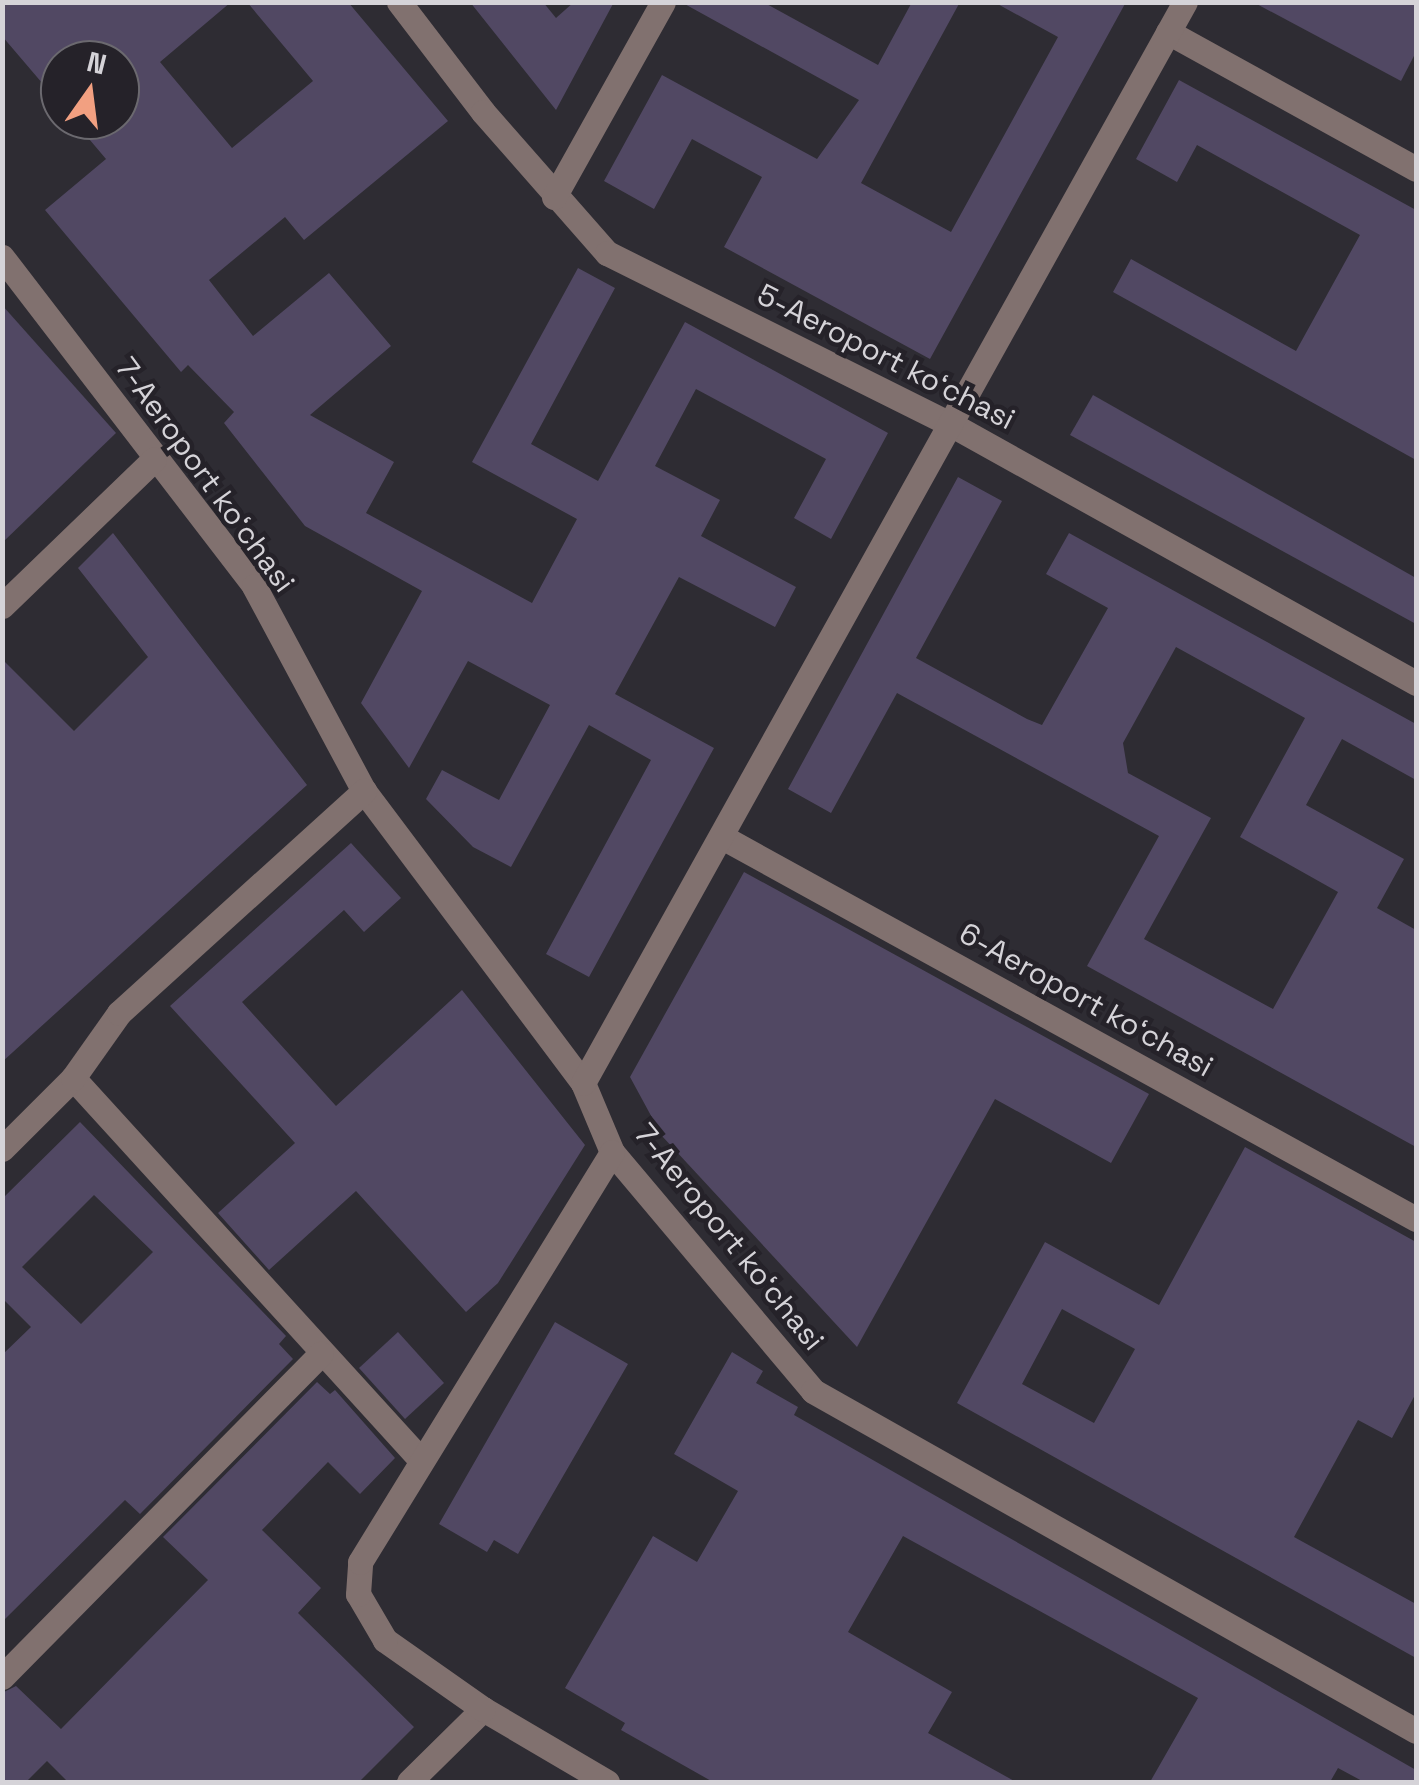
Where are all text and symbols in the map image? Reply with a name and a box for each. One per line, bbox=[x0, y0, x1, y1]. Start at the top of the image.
north arrow bbox=[40, 40, 140, 140]
text: N bbox=[83, 43, 110, 83]
street label: 5-Aeroport koʻchasi bbox=[751, 277, 1021, 437]
street label: 7-Aeroport koʻchasi bbox=[108, 351, 302, 599]
street label: 6-Aeroport koʻchasi bbox=[953, 915, 1219, 1085]
street label: 7-Aeroport koʻchasi bbox=[627, 1116, 831, 1358]

